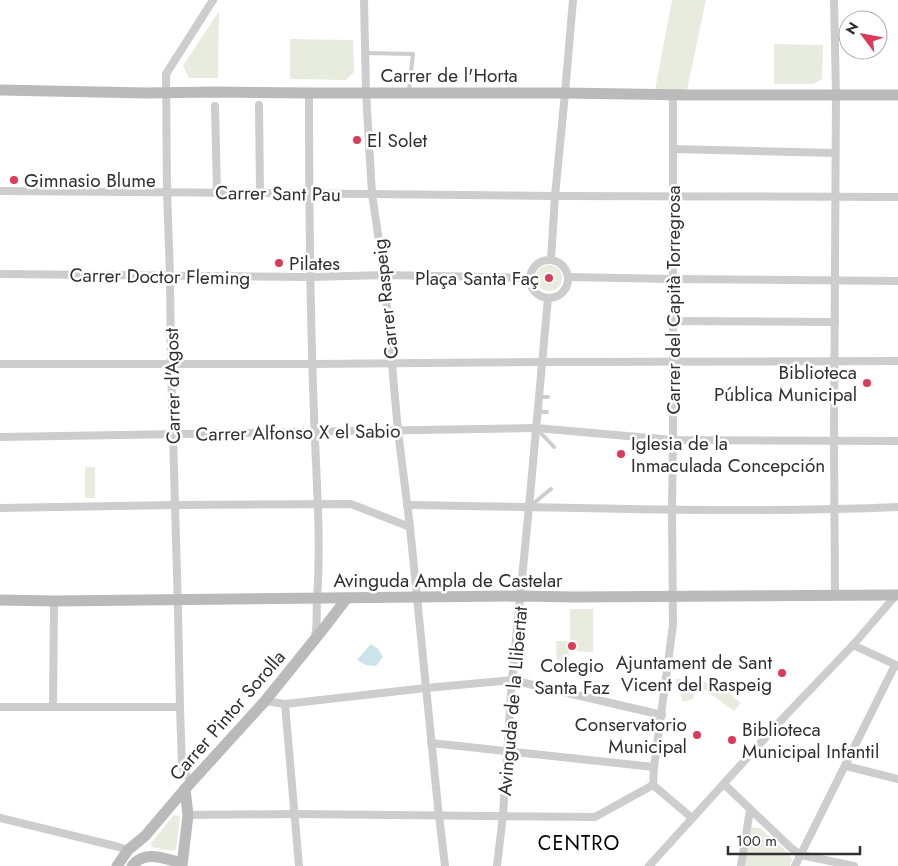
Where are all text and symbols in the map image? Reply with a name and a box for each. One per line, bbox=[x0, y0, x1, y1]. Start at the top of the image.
north arrow bbox=[838, 10, 888, 60]
text: N bbox=[841, 18, 863, 38]
street label: Carrer de l'Horta bbox=[380, 62, 518, 89]
place label: El Solet bbox=[367, 127, 427, 154]
marker: El Solet bbox=[351, 134, 363, 146]
place label: Gimnasio Blume bbox=[24, 167, 156, 194]
marker: Gimnasio Blume bbox=[8, 174, 20, 186]
street label: Carrer Sant Pau bbox=[215, 179, 341, 208]
street label: Carrer del Capità Torregrosa bbox=[660, 185, 687, 415]
street label: Carrer Raspeig bbox=[366, 238, 405, 360]
place label: Pilates bbox=[289, 250, 340, 277]
marker: Pilates bbox=[273, 257, 285, 269]
street label: Carrer Doctor Fleming bbox=[69, 261, 251, 292]
place label: Plaça Santa Faç bbox=[415, 265, 539, 292]
marker: Plaça Santa Faç bbox=[543, 272, 555, 284]
street label: Carrer d'Agost bbox=[158, 327, 187, 444]
place label: Biblioteca Pública Municipal bbox=[714, 359, 857, 408]
marker: Biblioteca Pública Municipal bbox=[861, 377, 873, 389]
street label: Carrer Alfonso X el Sabio bbox=[195, 417, 401, 448]
place label: Iglesia de la Inmaculada Concepción bbox=[631, 430, 825, 479]
marker: Iglesia de la Inmaculada Concepción bbox=[615, 448, 627, 460]
street label: Avinguda Ampla de Castelar bbox=[333, 567, 563, 594]
street label: Avinguda de la Llibertat bbox=[491, 605, 534, 797]
marker: Colegio Santa Faz bbox=[566, 640, 578, 652]
street label: Carrer Pintor Sorolla bbox=[163, 644, 292, 786]
place label: Ajuntament de Sant Vicent del Raspeig bbox=[616, 649, 772, 698]
place label: Colegio Santa Faz bbox=[534, 652, 610, 701]
marker: Ajuntament de Sant Vicent del Raspeig bbox=[776, 667, 788, 679]
place label: Conservatorio Municipal bbox=[575, 711, 687, 760]
place label: Biblioteca Municipal Infantil bbox=[742, 716, 879, 765]
marker: Conservatorio Municipal bbox=[691, 729, 703, 741]
marker: Biblioteca Municipal Infantil bbox=[726, 734, 738, 746]
scale bar bbox=[728, 824, 860, 856]
district label: CENTRO bbox=[538, 829, 620, 858]
text: 100 m bbox=[736, 830, 777, 852]

